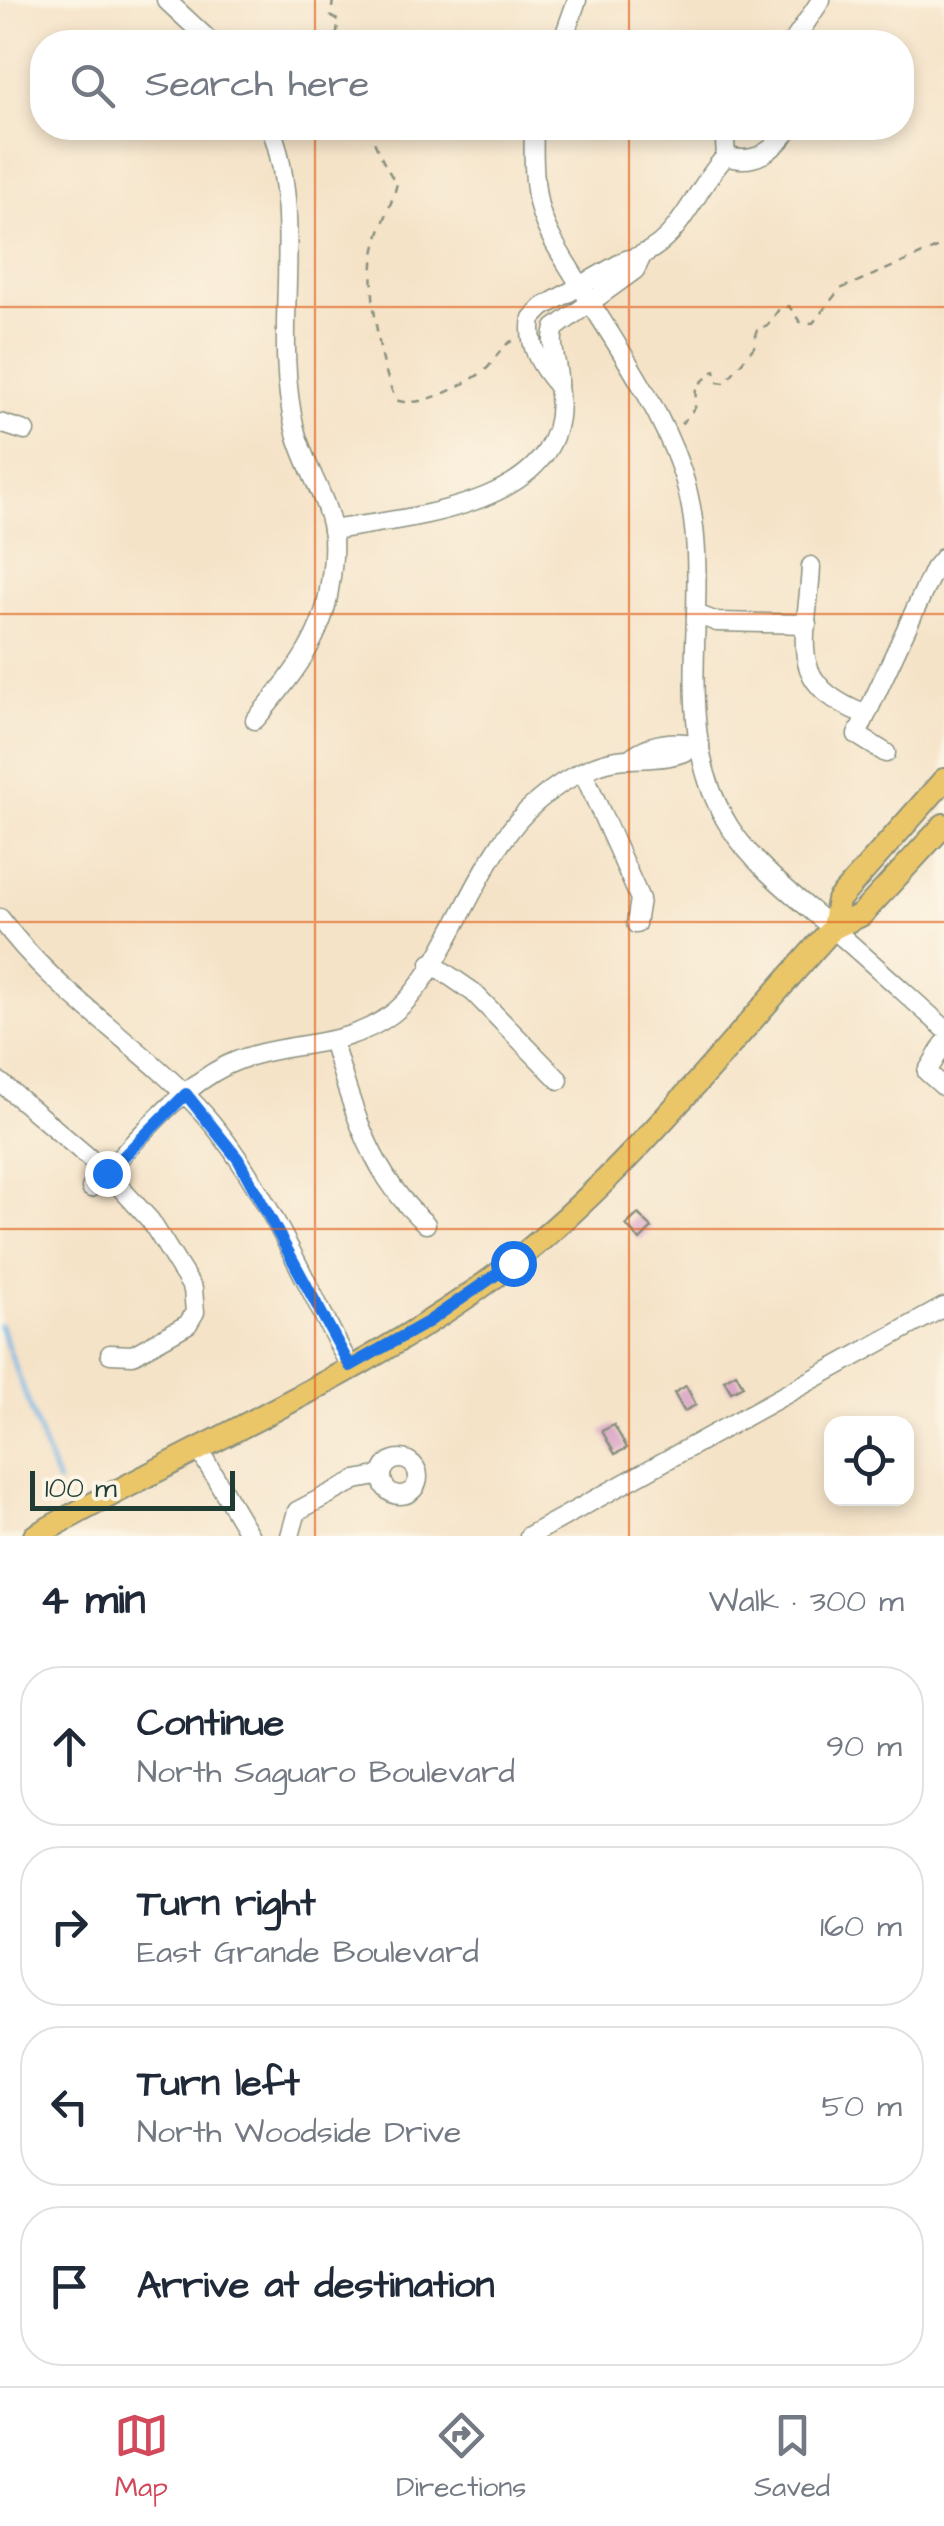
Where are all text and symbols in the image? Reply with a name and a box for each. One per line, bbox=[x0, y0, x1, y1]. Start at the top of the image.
search box bbox=[30, 30, 914, 140]
icon: search bbox=[65, 58, 120, 113]
text: Search here bbox=[145, 59, 369, 111]
route end bbox=[85, 1151, 131, 1197]
route start bbox=[491, 1241, 537, 1287]
map controls bbox=[824, 1416, 914, 1506]
button: locate bbox=[824, 1416, 914, 1506]
scale bar bbox=[30, 1466, 235, 1510]
text: 100 m bbox=[45, 1469, 117, 1508]
text: 4 min bbox=[40, 1572, 145, 1630]
text: Walk · 300 m bbox=[708, 1579, 904, 1624]
text: Continue bbox=[137, 1698, 284, 1750]
icon: ahead bbox=[42, 1719, 97, 1774]
text: 90 m bbox=[826, 1724, 902, 1769]
text: North Saguaro Boulevard bbox=[137, 1750, 515, 1795]
text: Turn right bbox=[137, 1878, 316, 1930]
icon: right bbox=[42, 1899, 97, 1954]
text: 160 m bbox=[820, 1904, 902, 1949]
text: East Grande Boulevard bbox=[137, 1930, 479, 1975]
text: Turn left bbox=[137, 2058, 300, 2110]
icon: left bbox=[42, 2079, 97, 2134]
text: 50 m bbox=[821, 2084, 902, 2129]
text: North Woodside Drive bbox=[137, 2110, 461, 2155]
icon: arrive bbox=[42, 2259, 97, 2314]
text: Arrive at destination bbox=[137, 2260, 494, 2312]
tab: Map bbox=[114, 2408, 169, 2507]
tab: Directions bbox=[396, 2408, 526, 2507]
tab: Saved bbox=[754, 2408, 830, 2507]

